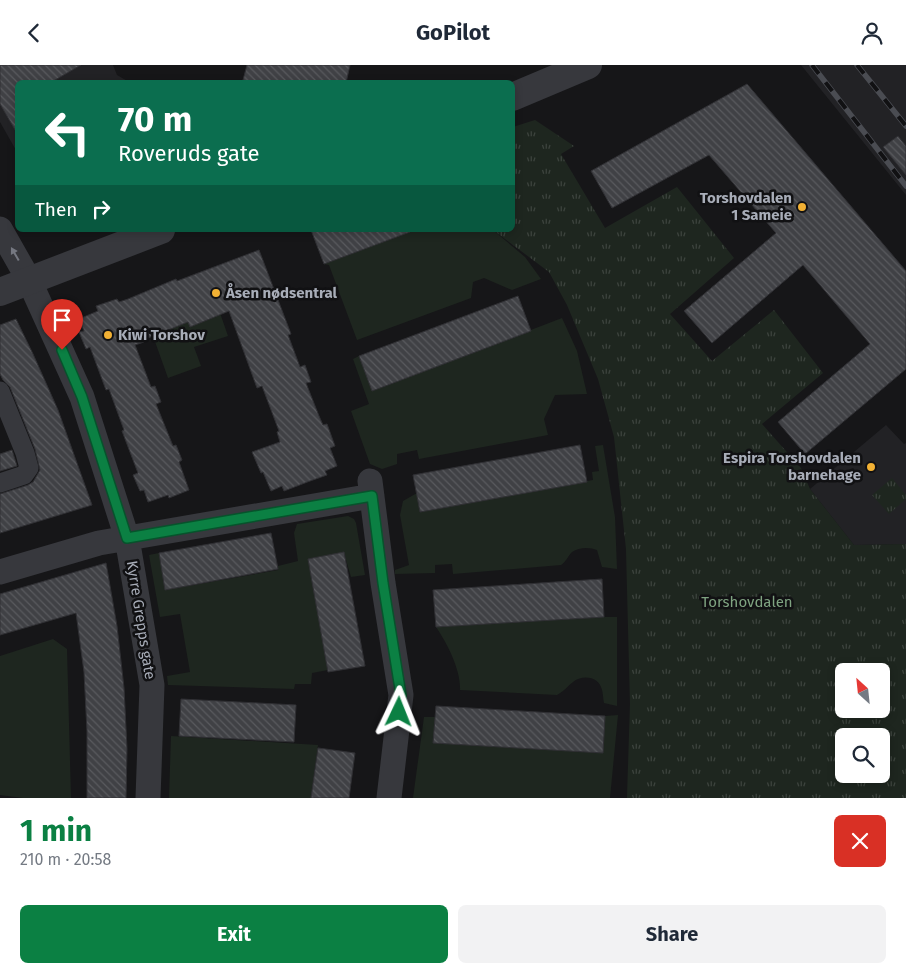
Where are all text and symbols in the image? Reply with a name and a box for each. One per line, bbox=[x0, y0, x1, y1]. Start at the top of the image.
icon: back bbox=[20, 19, 48, 47]
text: GoPilot bbox=[416, 19, 490, 46]
icon: person bbox=[858, 19, 886, 47]
text: 70 m bbox=[118, 98, 192, 140]
icon: left bbox=[35, 100, 100, 165]
text: Roveruds gate bbox=[118, 140, 260, 167]
place label: Torshovdalen 1 Sameie bbox=[700, 189, 792, 224]
icon: right bbox=[87, 195, 115, 223]
text: Then bbox=[35, 198, 77, 221]
marker: Torshovdalen 1 Sameie bbox=[796, 201, 808, 213]
one-way arrow bbox=[11, 247, 19, 262]
place label: Åsen nødsentral bbox=[225, 283, 338, 302]
marker: Åsen nødsentral bbox=[210, 287, 222, 299]
pin bbox=[41, 299, 83, 350]
icon: arrive bbox=[48, 306, 76, 334]
place label: Kiwi Torshov bbox=[118, 326, 205, 344]
marker: Kiwi Torshov bbox=[102, 329, 114, 341]
place label: Espira Torshovdalen barnehage bbox=[723, 449, 861, 484]
marker: Espira Torshovdalen barnehage bbox=[865, 461, 877, 473]
street label: Kyrre Grepps gate bbox=[123, 559, 159, 681]
park label: Torshovdalen bbox=[701, 593, 793, 611]
north arrow bbox=[835, 663, 890, 717]
map controls bbox=[835, 663, 890, 783]
position arrow bbox=[372, 685, 424, 737]
button: search bbox=[835, 728, 890, 783]
text: 1 min bbox=[20, 813, 92, 849]
button: close bbox=[834, 815, 886, 867]
text: 210 m · 20:58 bbox=[20, 850, 111, 869]
button: Exit bbox=[20, 905, 448, 963]
button: Share bbox=[458, 905, 886, 963]

